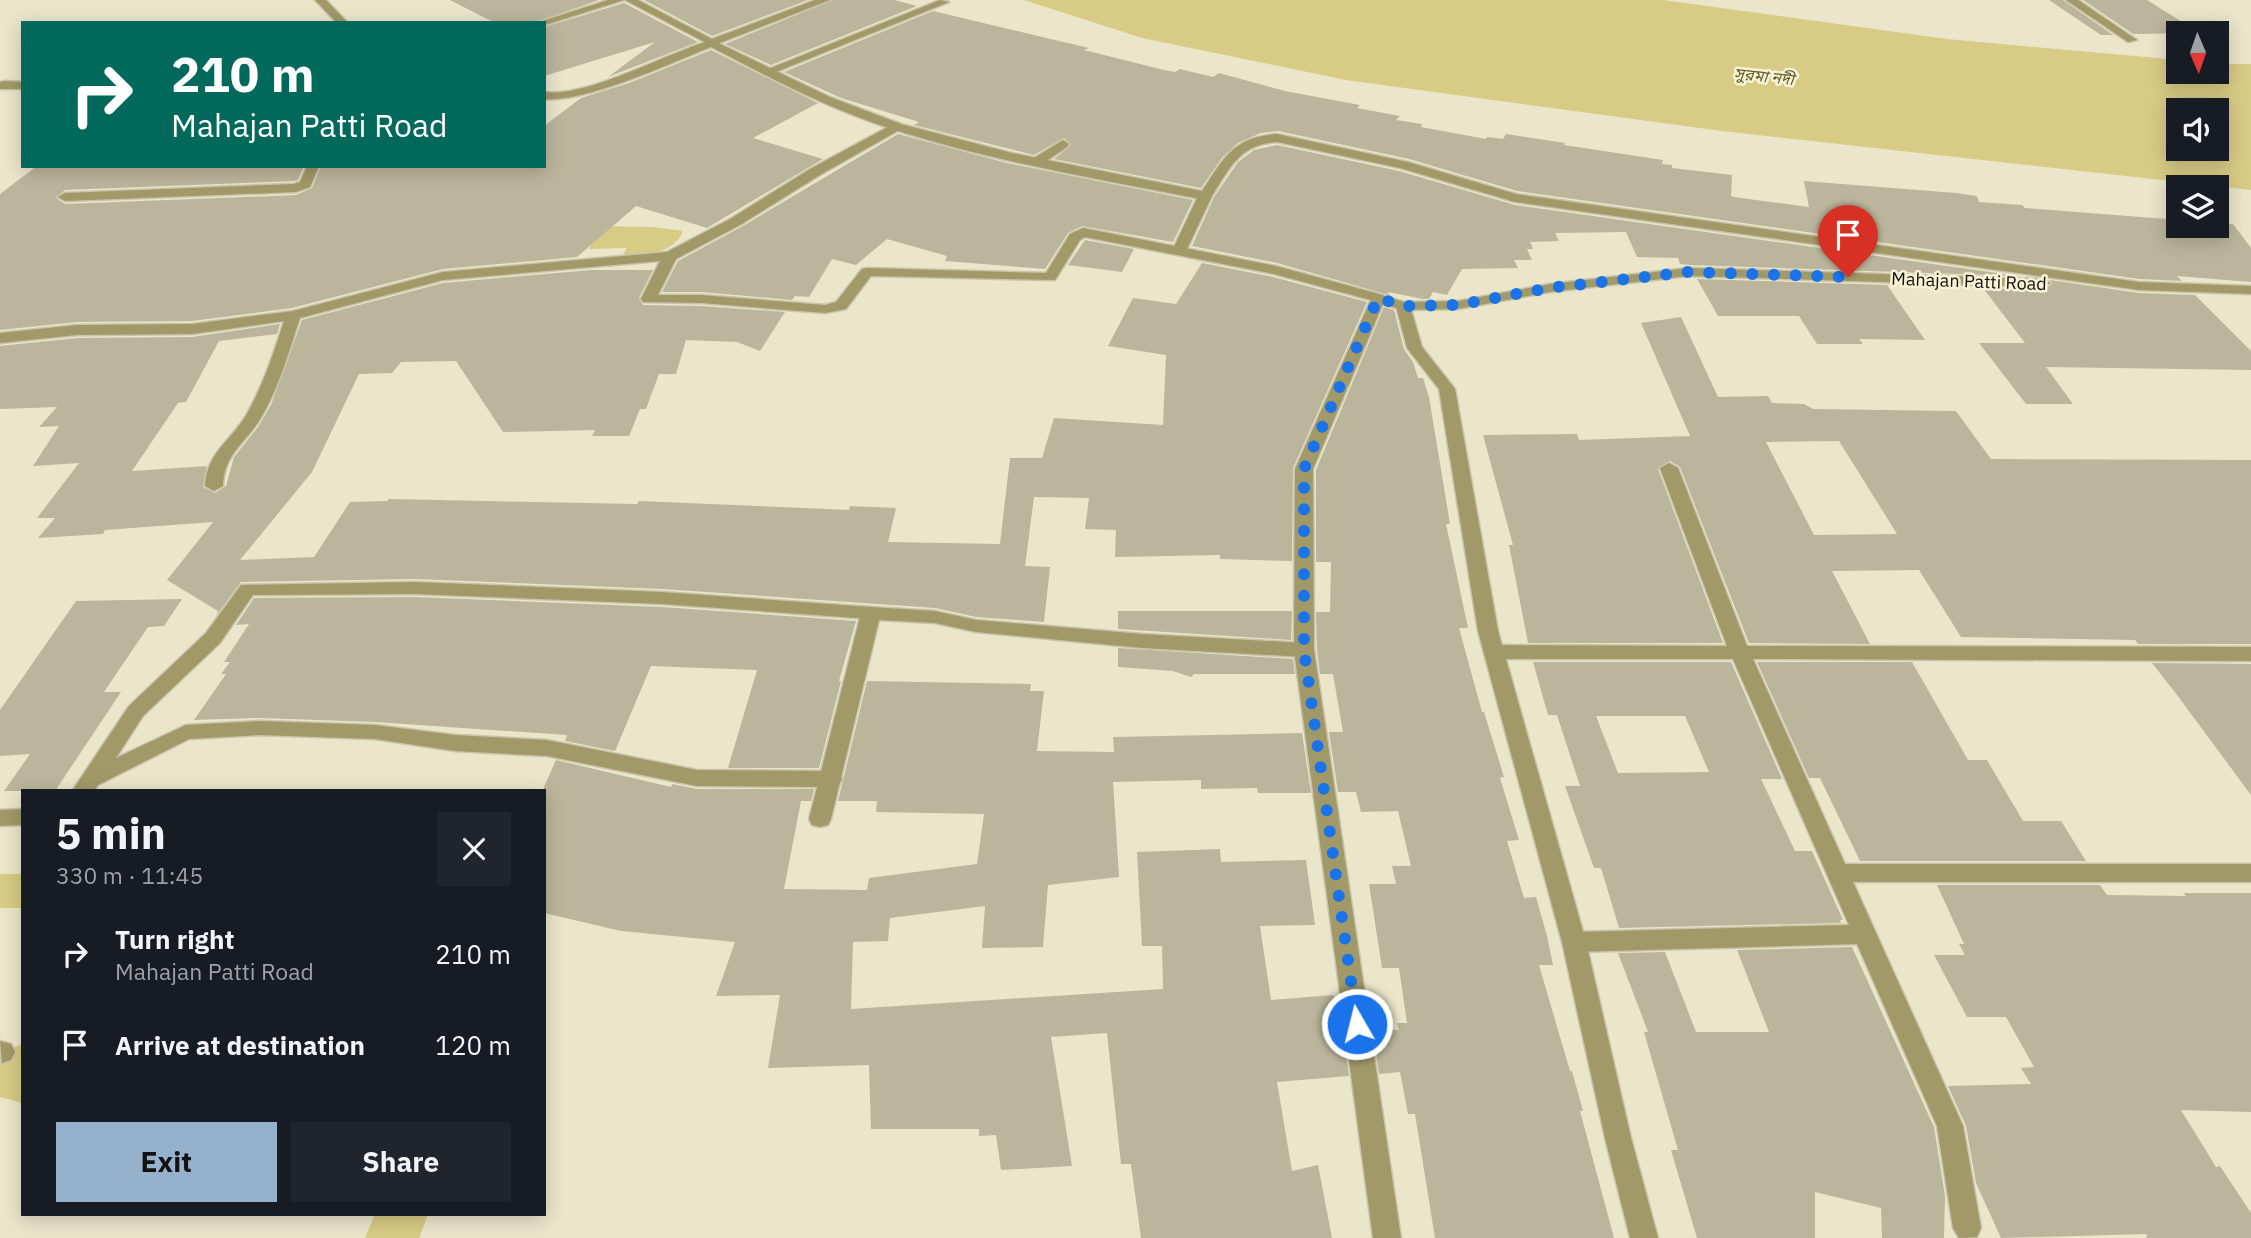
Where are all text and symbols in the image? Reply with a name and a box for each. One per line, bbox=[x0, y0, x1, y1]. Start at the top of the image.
north arrow bbox=[2166, 21, 2230, 84]
map controls bbox=[2166, 21, 2229, 238]
text: 210 m bbox=[171, 42, 315, 105]
icon: right bbox=[56, 49, 147, 140]
water label: সুরমা নদী bbox=[1733, 63, 1798, 89]
button: sound bbox=[2166, 98, 2229, 161]
text: Mahajan Patti Road bbox=[171, 104, 448, 146]
button: layers bbox=[2166, 175, 2229, 238]
pin bbox=[1818, 205, 1878, 277]
icon: arrive bbox=[1829, 216, 1867, 254]
street label: Mahajan Patti Road bbox=[1891, 267, 2047, 295]
text: 5 min bbox=[56, 806, 166, 861]
button: close bbox=[437, 812, 511, 886]
text: 330 m · 11:45 bbox=[56, 860, 203, 890]
text: Turn right bbox=[115, 922, 234, 956]
icon: right bbox=[56, 935, 94, 973]
text: 210 m bbox=[435, 937, 511, 971]
text: Mahajan Patti Road bbox=[115, 956, 314, 986]
position arrow bbox=[1320, 987, 1394, 1061]
icon: arrive bbox=[56, 1026, 94, 1064]
text: Arrive at destination bbox=[115, 1028, 365, 1062]
text: 120 m bbox=[435, 1028, 511, 1062]
button: Exit bbox=[56, 1122, 277, 1202]
button: Share bbox=[291, 1122, 511, 1202]

